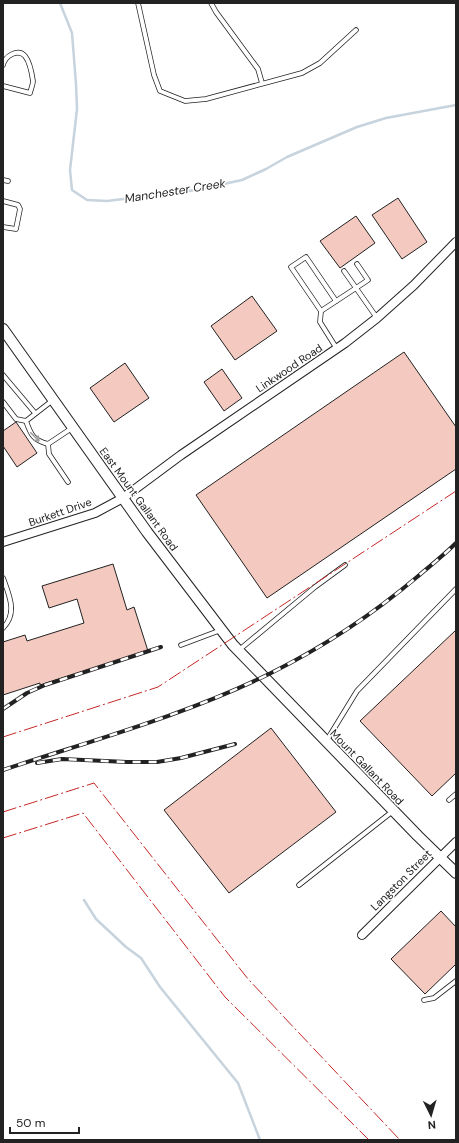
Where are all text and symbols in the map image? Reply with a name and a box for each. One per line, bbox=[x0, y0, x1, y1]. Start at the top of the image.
water label: Manchester Creek bbox=[123, 175, 227, 207]
street label: Linkwood Road bbox=[253, 341, 325, 395]
one-way arrow bbox=[30, 432, 39, 442]
street label: East Mount Gallant Road bbox=[97, 444, 181, 554]
street label: Burkett Drive bbox=[27, 495, 93, 529]
street label: Mount Gallant Road bbox=[327, 726, 407, 808]
street label: Langston Street bbox=[368, 847, 434, 913]
north arrow bbox=[411, 1095, 451, 1135]
scale bar bbox=[10, 1109, 79, 1135]
text: 50 m bbox=[16, 1115, 45, 1131]
text: N bbox=[427, 1118, 436, 1132]

